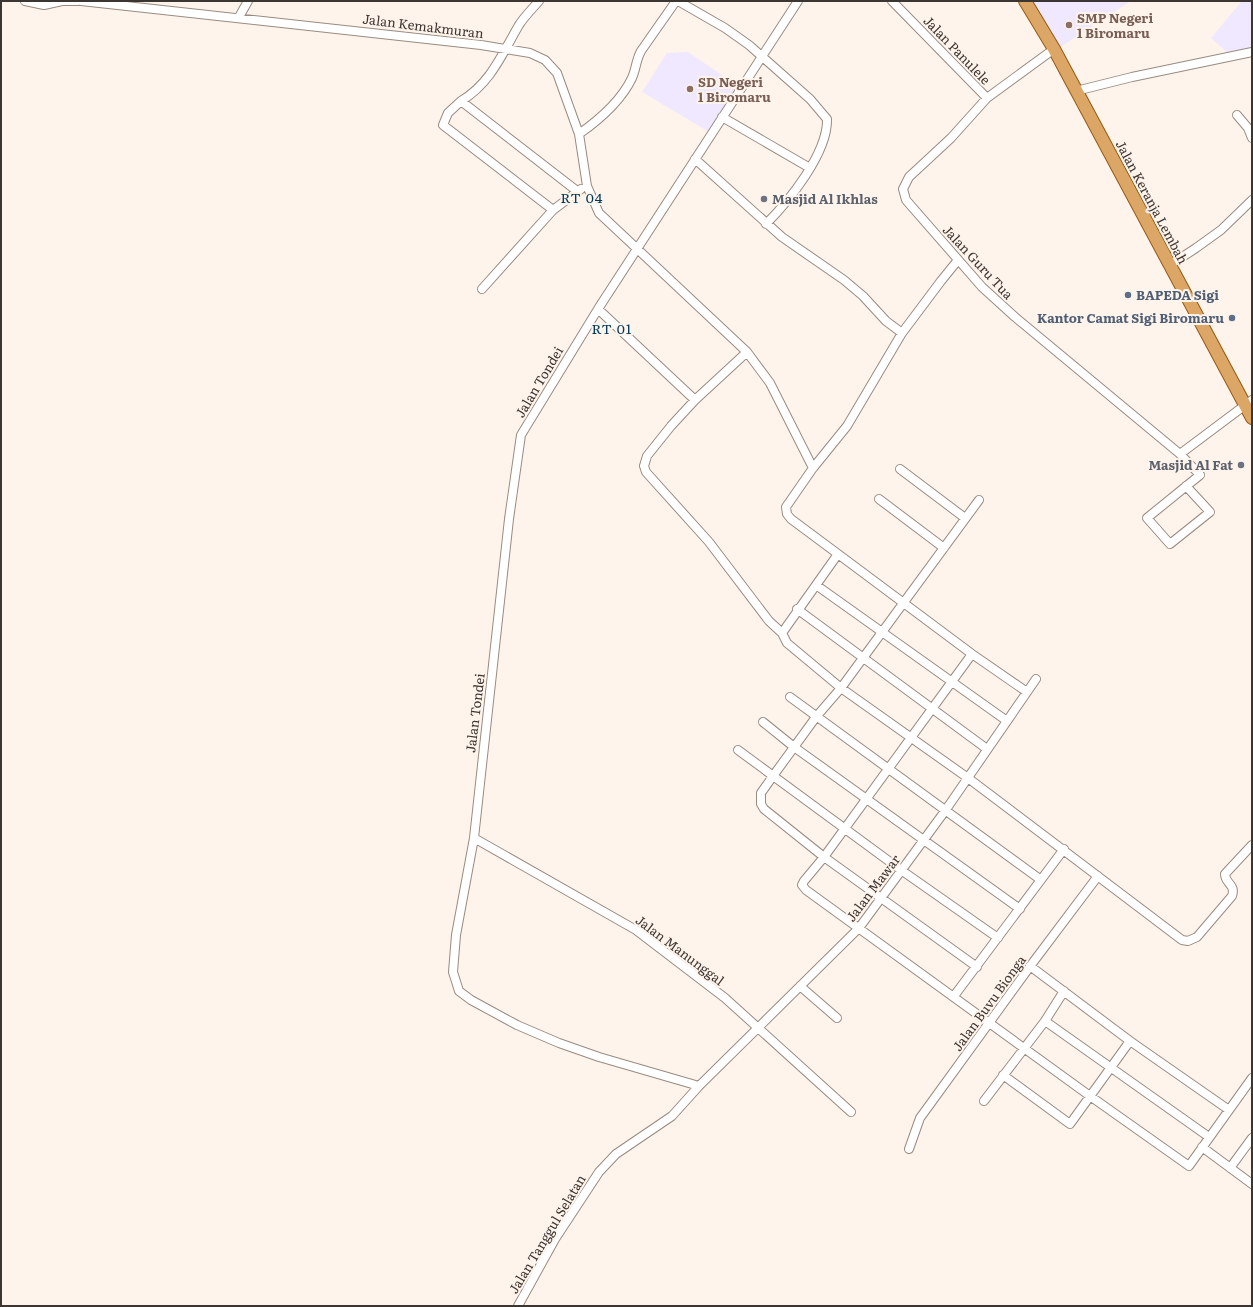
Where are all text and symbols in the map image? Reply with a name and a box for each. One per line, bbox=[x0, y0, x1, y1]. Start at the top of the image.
place label: SMP Negeri 1 Biromaru bbox=[1077, 8, 1153, 42]
street label: Jalan Kemakmuran bbox=[361, 9, 485, 42]
street label: Jalan Panulele bbox=[920, 11, 995, 88]
marker: SMP Negeri 1 Biromaru bbox=[1064, 20, 1074, 30]
place label: SD Negeri 1 Biromaru bbox=[698, 72, 771, 106]
marker: SD Negeri 1 Biromaru bbox=[685, 84, 695, 94]
street label: Jalan Keranja Lembah bbox=[1112, 136, 1193, 267]
district label: RT 04 bbox=[561, 187, 603, 207]
place label: Masjid Al Ikhlas bbox=[772, 189, 878, 208]
marker: Masjid Al Ikhlas bbox=[759, 194, 769, 204]
street label: Jalan Guru Tua bbox=[939, 220, 1018, 303]
place label: BAPEDA Sigi bbox=[1136, 285, 1219, 304]
marker: BAPEDA Sigi bbox=[1123, 290, 1133, 300]
place label: Kantor Camat Sigi Biromaru bbox=[1037, 308, 1224, 327]
marker: Kantor Camat Sigi Biromaru bbox=[1227, 313, 1237, 323]
district label: RT 01 bbox=[592, 318, 632, 338]
street label: Jalan Tondei bbox=[510, 342, 568, 421]
place label: Masjid Al Fat bbox=[1148, 455, 1233, 474]
marker: Masjid Al Fat bbox=[1236, 460, 1246, 470]
street label: Jalan Tondei bbox=[460, 672, 489, 754]
street label: Jalan Mawar bbox=[841, 850, 905, 925]
street label: Jalan Manunggal bbox=[632, 910, 729, 990]
street label: Jalan Buvu Bionga bbox=[947, 951, 1030, 1055]
street label: Jalan Tanggul Selatan bbox=[503, 1170, 590, 1297]

